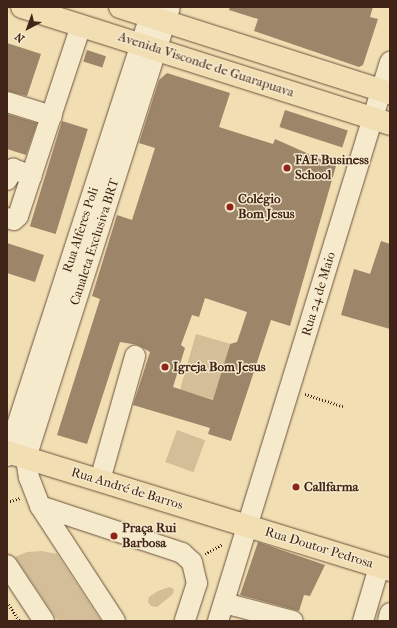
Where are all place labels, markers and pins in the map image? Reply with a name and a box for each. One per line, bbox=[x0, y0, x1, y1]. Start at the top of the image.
place label: FAE Business School bbox=[295, 153, 369, 184]
marker: FAE Business School bbox=[282, 163, 292, 173]
place label: Colégio Bom Jesus bbox=[238, 192, 295, 223]
marker: Colégio Bom Jesus bbox=[225, 202, 235, 212]
place label: Igreja Bom Jesus bbox=[173, 359, 266, 375]
marker: Igreja Bom Jesus bbox=[160, 362, 170, 372]
place label: Callfarma bbox=[304, 479, 359, 495]
marker: Callfarma bbox=[291, 482, 301, 492]
place label: Praça Rui Barbosa bbox=[122, 521, 176, 552]
marker: Praça Rui Barbosa bbox=[109, 531, 119, 541]

